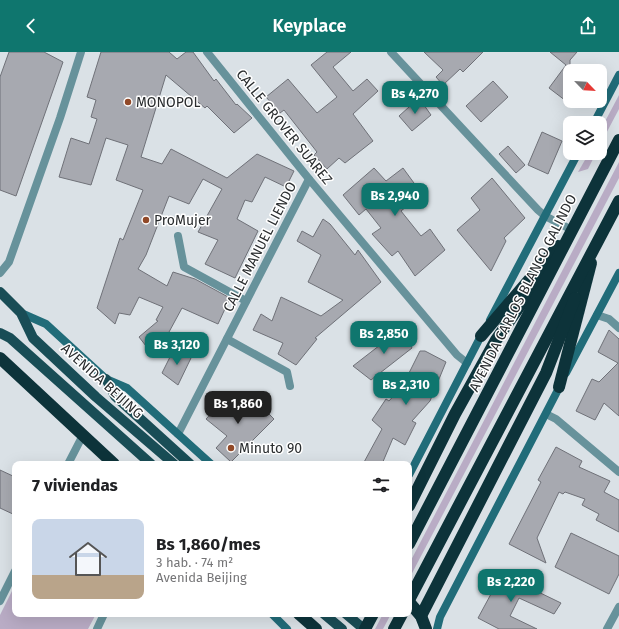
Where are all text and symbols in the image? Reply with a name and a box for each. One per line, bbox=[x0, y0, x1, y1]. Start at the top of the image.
icon: back bbox=[20, 15, 42, 37]
text: Keyplace bbox=[273, 15, 346, 37]
icon: share bbox=[577, 15, 599, 37]
north arrow bbox=[563, 64, 607, 108]
map controls bbox=[563, 64, 607, 160]
street label: CALLE GROVER SUAREZ bbox=[232, 66, 336, 188]
pin: Bs 4,270 bbox=[374, 81, 456, 115]
text: Bs 4,270 bbox=[391, 86, 439, 101]
place label: MONOPOL bbox=[136, 94, 201, 111]
marker: MONOPOL bbox=[123, 97, 133, 107]
button: layers bbox=[563, 116, 607, 160]
street label: CALLE MANUEL LIENDO bbox=[220, 179, 300, 315]
pin: Bs 2,940 bbox=[354, 183, 436, 217]
text: Bs 2,940 bbox=[370, 188, 420, 203]
street label: AVENIDA CARLOS BLANCO GALINDO bbox=[466, 191, 580, 395]
place label: ProMujer bbox=[154, 212, 212, 229]
marker: ProMujer bbox=[141, 215, 151, 225]
pin: Bs 2,850 bbox=[343, 321, 425, 355]
text: Bs 2,850 bbox=[359, 326, 409, 341]
pin: Bs 3,120 bbox=[136, 332, 218, 366]
text: Bs 3,120 bbox=[154, 337, 200, 352]
street label: AVENIDA BEIJING bbox=[58, 340, 146, 422]
pin: Bs 2,310 bbox=[365, 372, 447, 406]
text: Bs 2,310 bbox=[382, 377, 430, 392]
pin: Bs 1,860 bbox=[197, 391, 279, 425]
text: Bs 1,860 bbox=[213, 396, 263, 411]
place label: Minuto 90 bbox=[239, 440, 302, 457]
marker: Minuto 90 bbox=[226, 443, 236, 453]
icon: filters bbox=[370, 474, 392, 496]
text: 7 viviendas bbox=[32, 475, 118, 496]
text: Bs 1,860/mes bbox=[156, 534, 260, 555]
icon: home bbox=[64, 535, 112, 583]
text: 3 hab. · 74 m² bbox=[156, 555, 233, 570]
pin: Bs 2,220 bbox=[470, 569, 552, 603]
text: Avenida Beijing bbox=[156, 570, 247, 585]
text: Bs 2,220 bbox=[487, 574, 535, 589]

